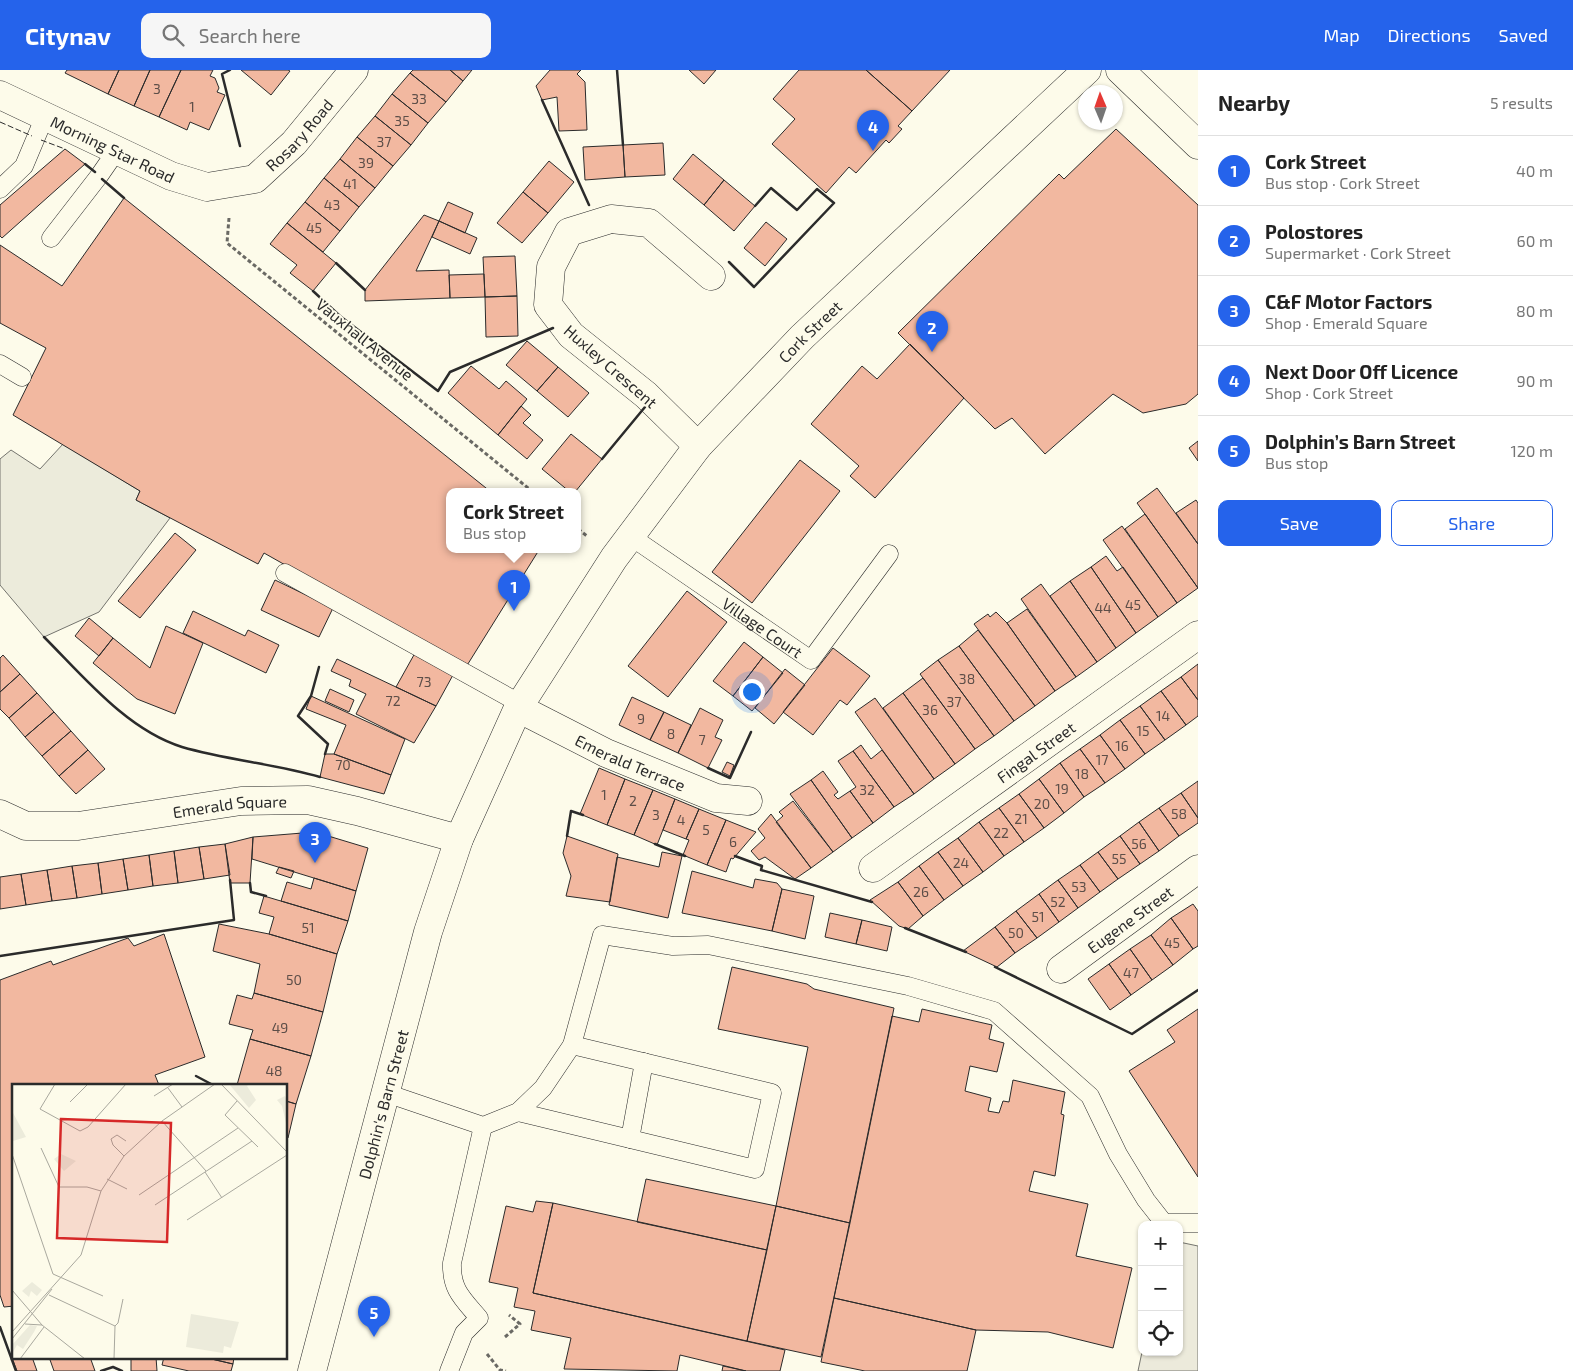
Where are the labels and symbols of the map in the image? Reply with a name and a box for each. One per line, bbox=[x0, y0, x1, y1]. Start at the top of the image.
house number: 3 bbox=[153, 80, 161, 97]
north arrow bbox=[1078, 85, 1123, 130]
house number: 33 bbox=[411, 90, 427, 107]
street label: Rosary Road bbox=[261, 95, 336, 174]
house number: 1 bbox=[189, 98, 195, 115]
pin: 4 bbox=[857, 110, 889, 151]
street label: Morning Star Road bbox=[48, 111, 178, 186]
house number: 35 bbox=[394, 112, 410, 129]
house number: 37 bbox=[377, 133, 391, 150]
house number: 39 bbox=[358, 154, 374, 171]
house number: 41 bbox=[343, 175, 357, 192]
house number: 43 bbox=[324, 196, 340, 213]
house number: 45 bbox=[306, 219, 322, 236]
street label: Vauxhall Avenue bbox=[313, 294, 417, 384]
street label: Cork Street bbox=[774, 296, 845, 366]
pin: 2 bbox=[916, 311, 948, 352]
street label: Huxley Crescent bbox=[561, 320, 661, 412]
pin: 1 bbox=[498, 570, 530, 611]
street label: Village Court bbox=[719, 593, 807, 661]
house number: 45 bbox=[1125, 596, 1141, 613]
house number: 44 bbox=[1094, 599, 1112, 616]
house number: 38 bbox=[959, 670, 975, 687]
house number: 73 bbox=[417, 673, 431, 690]
your location bbox=[739, 679, 765, 705]
house number: 72 bbox=[385, 692, 401, 709]
house number: 37 bbox=[947, 693, 961, 710]
house number: 36 bbox=[922, 701, 938, 718]
house number: 14 bbox=[1156, 707, 1170, 724]
house number: 9 bbox=[637, 710, 645, 727]
street label: Fingal Street bbox=[993, 717, 1078, 786]
house number: 15 bbox=[1136, 722, 1150, 739]
house number: 8 bbox=[667, 725, 675, 742]
street label: Emerald Terrace bbox=[572, 730, 688, 794]
house number: 7 bbox=[698, 731, 706, 748]
house number: 16 bbox=[1115, 737, 1129, 754]
house number: 17 bbox=[1096, 751, 1108, 768]
house number: 70 bbox=[335, 756, 351, 773]
house number: 18 bbox=[1075, 765, 1089, 782]
house number: 19 bbox=[1055, 780, 1069, 797]
house number: 32 bbox=[859, 781, 875, 798]
house number: 1 bbox=[601, 786, 607, 803]
street label: Emerald Square bbox=[171, 791, 287, 821]
house number: 2 bbox=[629, 792, 637, 809]
house number: 20 bbox=[1034, 795, 1050, 812]
house number: 58 bbox=[1171, 805, 1187, 822]
house number: 3 bbox=[652, 806, 660, 823]
house number: 21 bbox=[1014, 810, 1028, 827]
house number: 4 bbox=[677, 811, 685, 828]
house number: 5 bbox=[702, 821, 710, 838]
pin: 3 bbox=[299, 822, 331, 863]
house number: 22 bbox=[993, 824, 1009, 841]
house number: 6 bbox=[729, 833, 737, 850]
house number: 56 bbox=[1131, 835, 1147, 852]
house number: 55 bbox=[1111, 850, 1127, 867]
house number: 24 bbox=[953, 854, 969, 871]
house number: 53 bbox=[1071, 878, 1087, 895]
street label: Eugene Street bbox=[1083, 881, 1176, 956]
house number: 26 bbox=[913, 883, 929, 900]
house number: 52 bbox=[1050, 893, 1066, 910]
house number: 51 bbox=[1031, 908, 1045, 925]
house number: 51 bbox=[301, 919, 315, 936]
house number: 50 bbox=[1008, 924, 1024, 941]
house number: 45 bbox=[1164, 934, 1180, 951]
house number: 47 bbox=[1123, 964, 1139, 981]
house number: 50 bbox=[286, 971, 302, 988]
house number: 49 bbox=[272, 1019, 288, 1036]
street label: Dolphin's Barn Street bbox=[354, 1027, 411, 1181]
house number: 48 bbox=[265, 1062, 283, 1079]
inset map bbox=[12, 1084, 288, 1358]
pin: 5 bbox=[358, 1296, 390, 1337]

